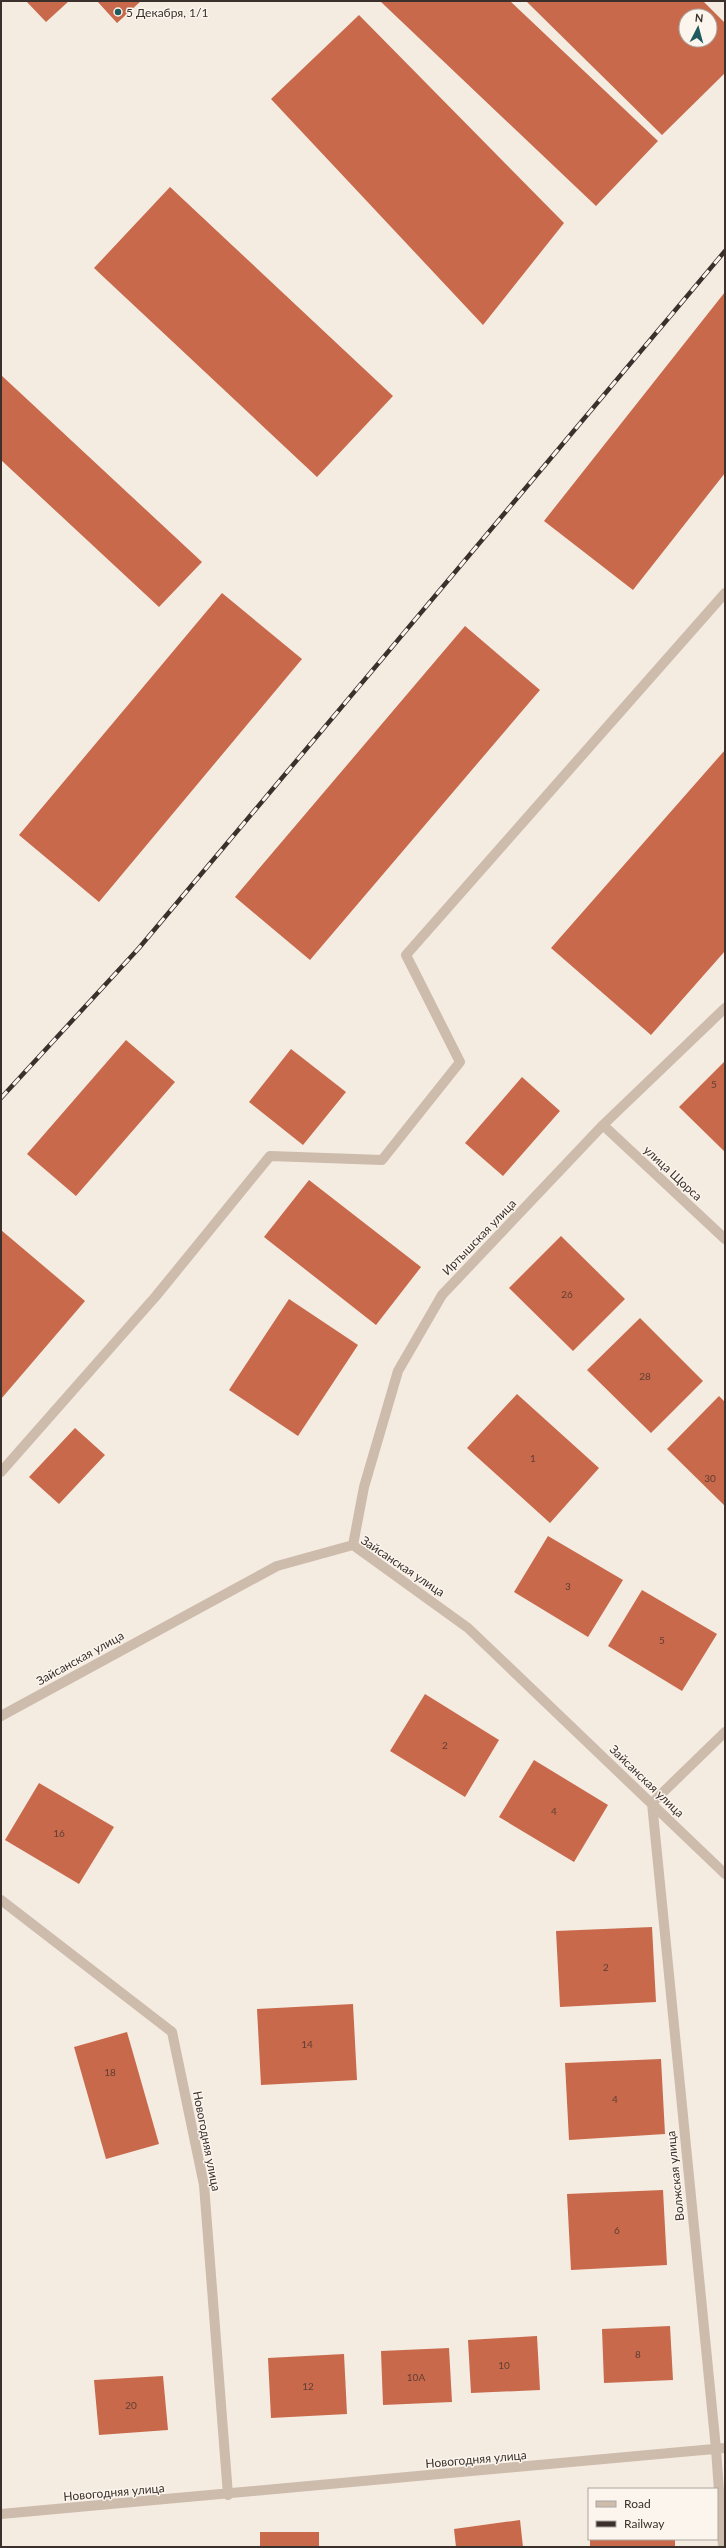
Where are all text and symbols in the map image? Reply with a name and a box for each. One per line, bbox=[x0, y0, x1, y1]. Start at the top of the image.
place label: 5 Декабря, 1/1 bbox=[126, 5, 208, 20]
marker: 5 Декабря, 1/1 bbox=[113, 7, 123, 17]
north arrow bbox=[678, 8, 718, 48]
text: N bbox=[694, 11, 704, 24]
house number: 5 bbox=[711, 1078, 717, 1090]
street label: улица Щорса bbox=[641, 1142, 705, 1204]
street label: Иртышская улица bbox=[439, 1196, 519, 1278]
house number: 26 bbox=[561, 1288, 573, 1300]
house number: 28 bbox=[639, 1370, 651, 1382]
house number: 1 bbox=[530, 1452, 536, 1464]
house number: 30 bbox=[704, 1472, 716, 1484]
street label: Зайсанская улица bbox=[358, 1532, 448, 1600]
house number: 3 bbox=[565, 1580, 571, 1592]
street label: Зайсанская улица bbox=[34, 1628, 126, 1688]
house number: 5 bbox=[659, 1634, 665, 1646]
house number: 2 bbox=[442, 1739, 448, 1751]
street label: Зайсанская улица bbox=[607, 1742, 687, 1820]
house number: 4 bbox=[551, 1805, 557, 1817]
house number: 16 bbox=[53, 1827, 65, 1839]
house number: 2 bbox=[603, 1961, 609, 1973]
house number: 14 bbox=[301, 2038, 313, 2050]
house number: 18 bbox=[104, 2066, 116, 2078]
street label: Новогодняя улица bbox=[190, 2090, 224, 2192]
house number: 4 bbox=[612, 2093, 618, 2105]
street label: Волжская улица bbox=[663, 2130, 687, 2222]
house number: 6 bbox=[614, 2224, 620, 2236]
house number: 8 bbox=[635, 2348, 641, 2360]
house number: 10 bbox=[498, 2359, 510, 2371]
house number: 10А bbox=[407, 2371, 425, 2383]
house number: 12 bbox=[302, 2380, 314, 2392]
house number: 20 bbox=[125, 2399, 137, 2411]
street label: Новогодняя улица bbox=[425, 2447, 527, 2471]
street label: Новогодняя улица bbox=[63, 2480, 165, 2504]
legend bbox=[588, 2488, 718, 2540]
text: Road bbox=[624, 2496, 651, 2511]
text: Railway bbox=[624, 2516, 665, 2531]

